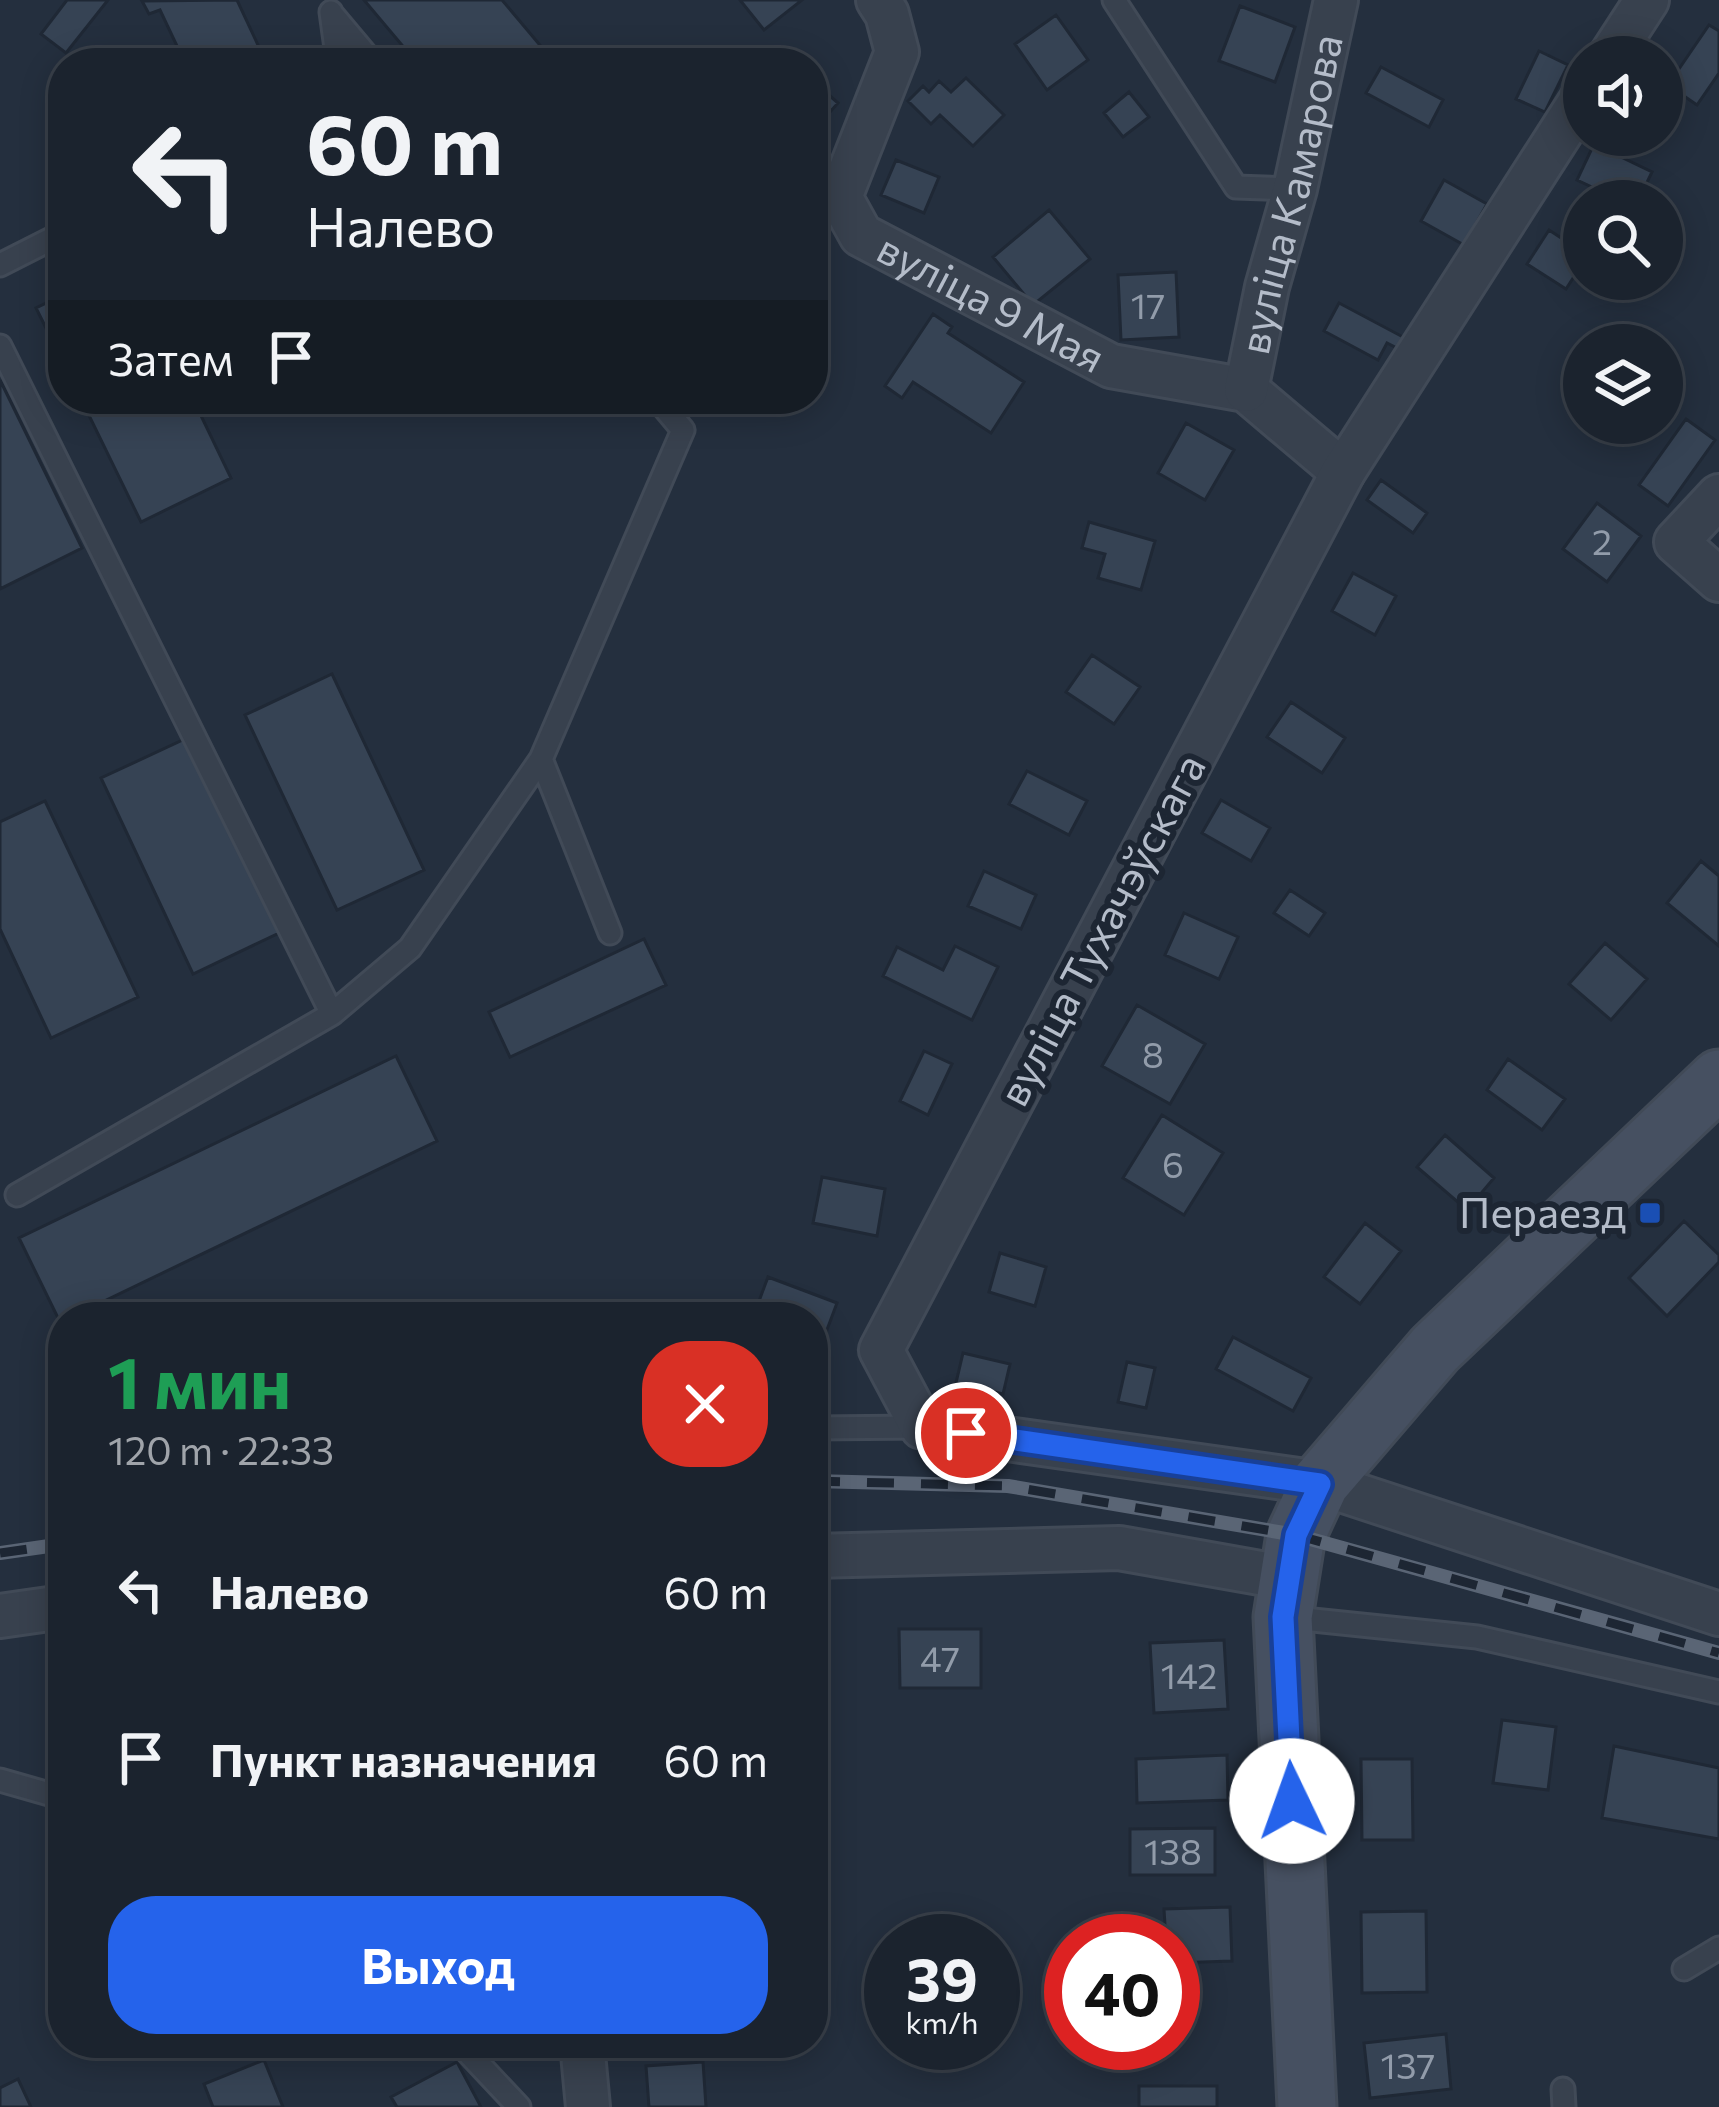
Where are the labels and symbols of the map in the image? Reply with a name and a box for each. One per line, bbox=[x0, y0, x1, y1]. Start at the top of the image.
street label: вуліца Камарова bbox=[1226, 29, 1352, 358]
street label: вуліца 9 Мая bbox=[870, 221, 1114, 382]
house number: 17 bbox=[1131, 282, 1165, 326]
house number: 2 bbox=[1592, 518, 1612, 562]
street label: вуліца Тухачэўскага bbox=[986, 744, 1215, 1114]
house number: 8 bbox=[1142, 1031, 1164, 1075]
house number: 6 bbox=[1162, 1141, 1184, 1185]
place label: Пераезд bbox=[1459, 1185, 1626, 1237]
marker: Пераезд bbox=[1637, 1200, 1663, 1226]
pin bbox=[915, 1382, 1017, 1484]
house number: 47 bbox=[920, 1635, 960, 1679]
house number: 142 bbox=[1161, 1652, 1217, 1696]
position arrow bbox=[1229, 1738, 1355, 1864]
house number: 138 bbox=[1144, 1828, 1202, 1872]
speed limit sign: 40 bbox=[1044, 1914, 1200, 2070]
house number: 137 bbox=[1381, 2042, 1435, 2086]

